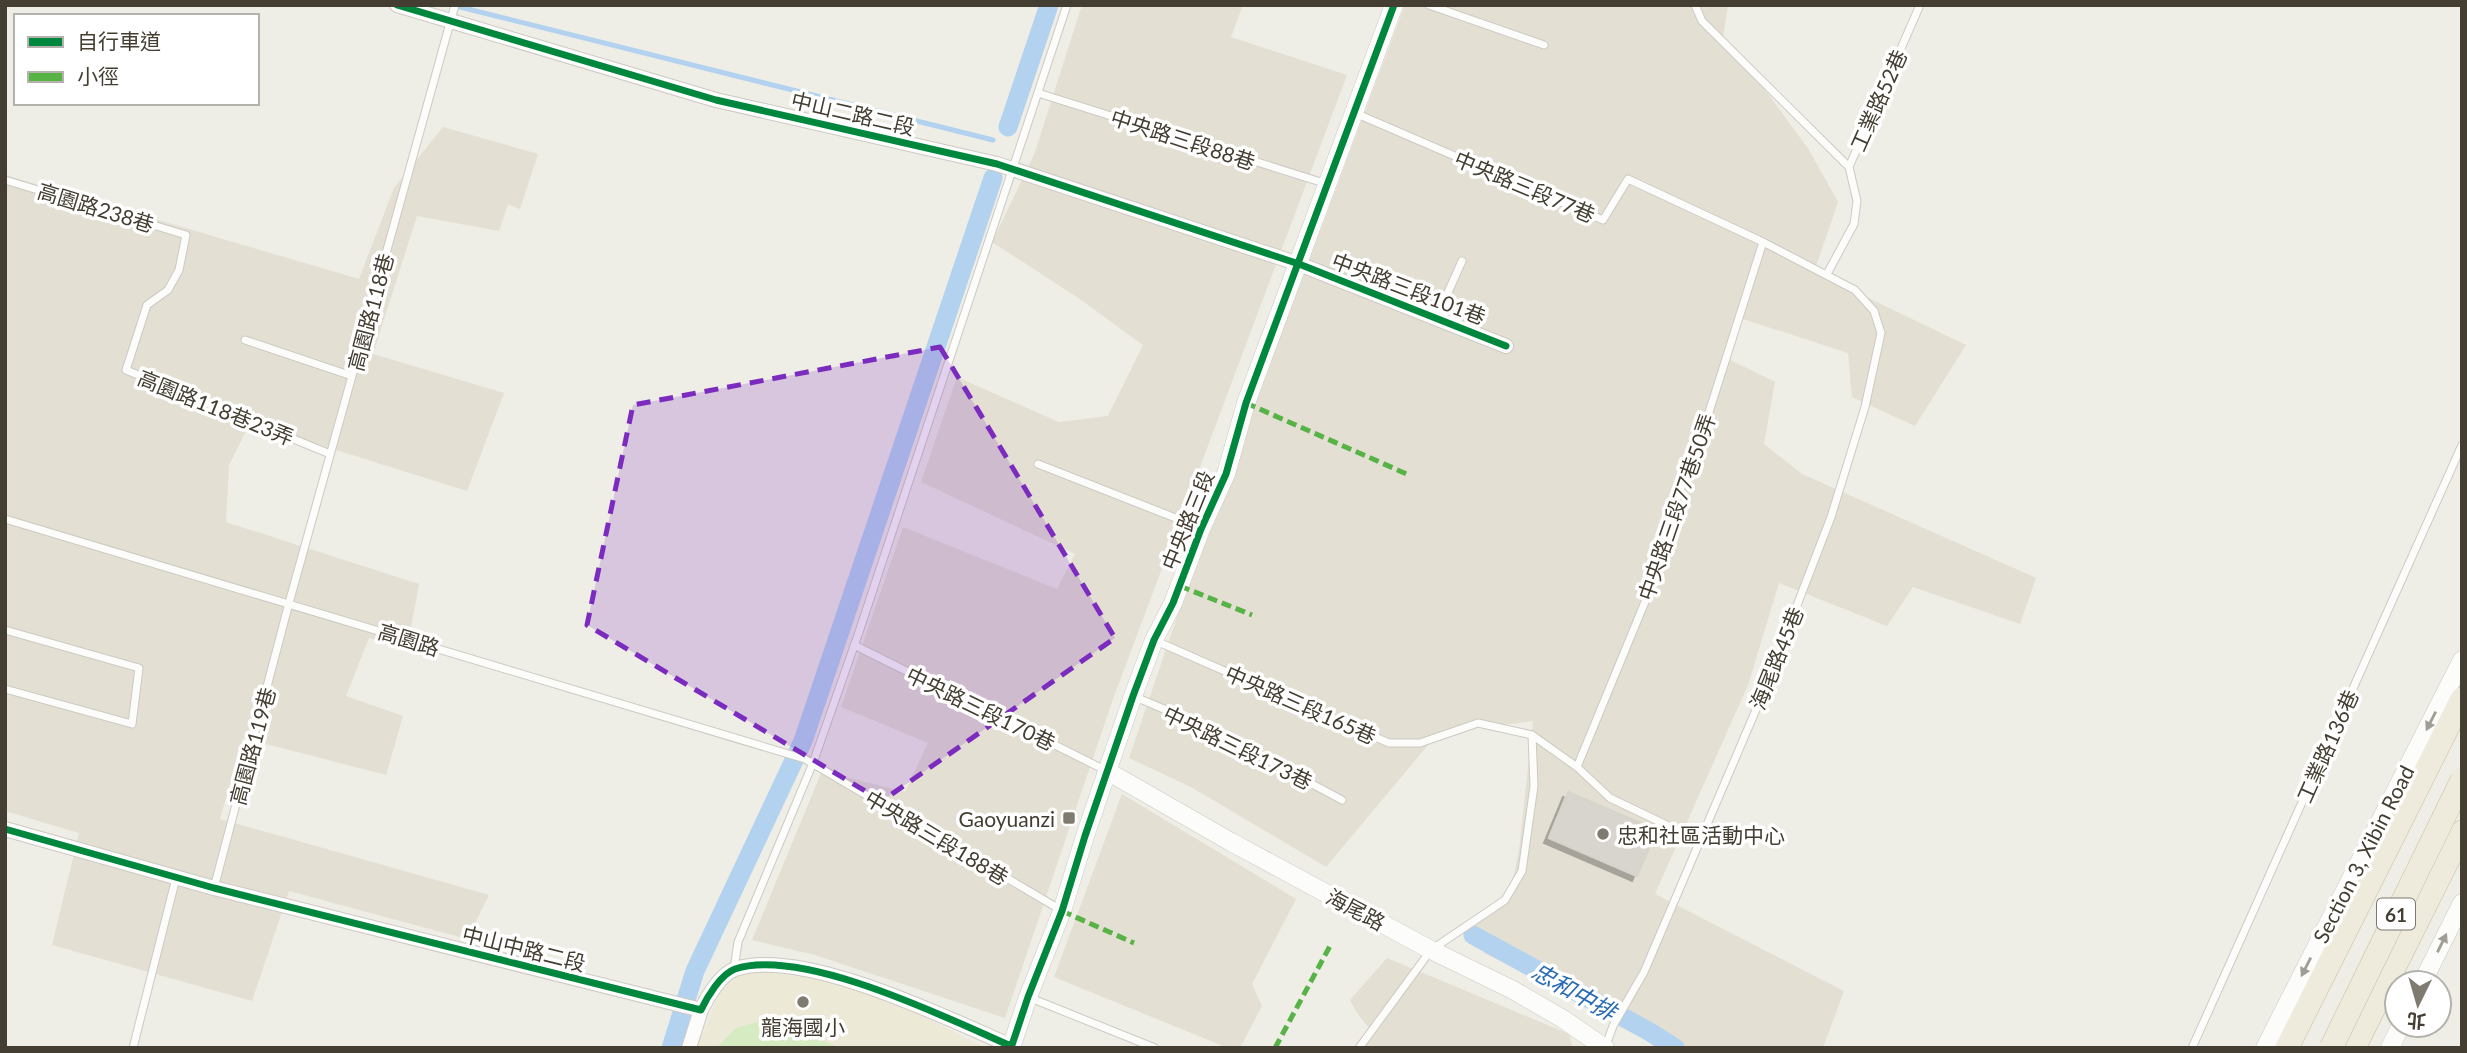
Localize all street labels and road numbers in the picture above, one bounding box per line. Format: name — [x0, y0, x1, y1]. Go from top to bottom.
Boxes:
street label: 工業路52巷 — [1845, 45, 1911, 155]
street label: 中山二路二段 — [789, 87, 917, 139]
street label: 中央路三段88巷 — [1108, 104, 1258, 174]
street label: 中央路三段77巷 — [1451, 145, 1599, 227]
street label: 高園路238巷 — [35, 177, 157, 237]
street label: 中央路三段101巷 — [1329, 247, 1489, 329]
street label: 高園路118巷 — [342, 251, 398, 373]
street label: 高園路118巷23弄 — [134, 364, 298, 450]
street label: 中央路三段77巷50弄 — [1632, 410, 1720, 604]
street label: 中央路三段 — [1156, 467, 1218, 573]
street label: 海尾路45巷 — [1744, 603, 1808, 713]
street label: 高園路 — [375, 618, 443, 660]
street label: 中央路三段165巷 — [1222, 660, 1380, 748]
street label: 中央路三段170巷 — [902, 661, 1060, 755]
street label: 高園路119巷 — [224, 685, 280, 807]
street label: 工業路136巷 — [2291, 686, 2363, 806]
street label: 中央路三段173巷 — [1159, 700, 1317, 794]
street label: Section 3, Xibin Road — [2307, 761, 2419, 947]
street label: 中央路三段188巷 — [861, 784, 1013, 890]
street label: 海尾路 — [1322, 883, 1390, 935]
road number: 61 — [2377, 898, 2415, 930]
street label: 中山中路二段 — [460, 921, 588, 975]

